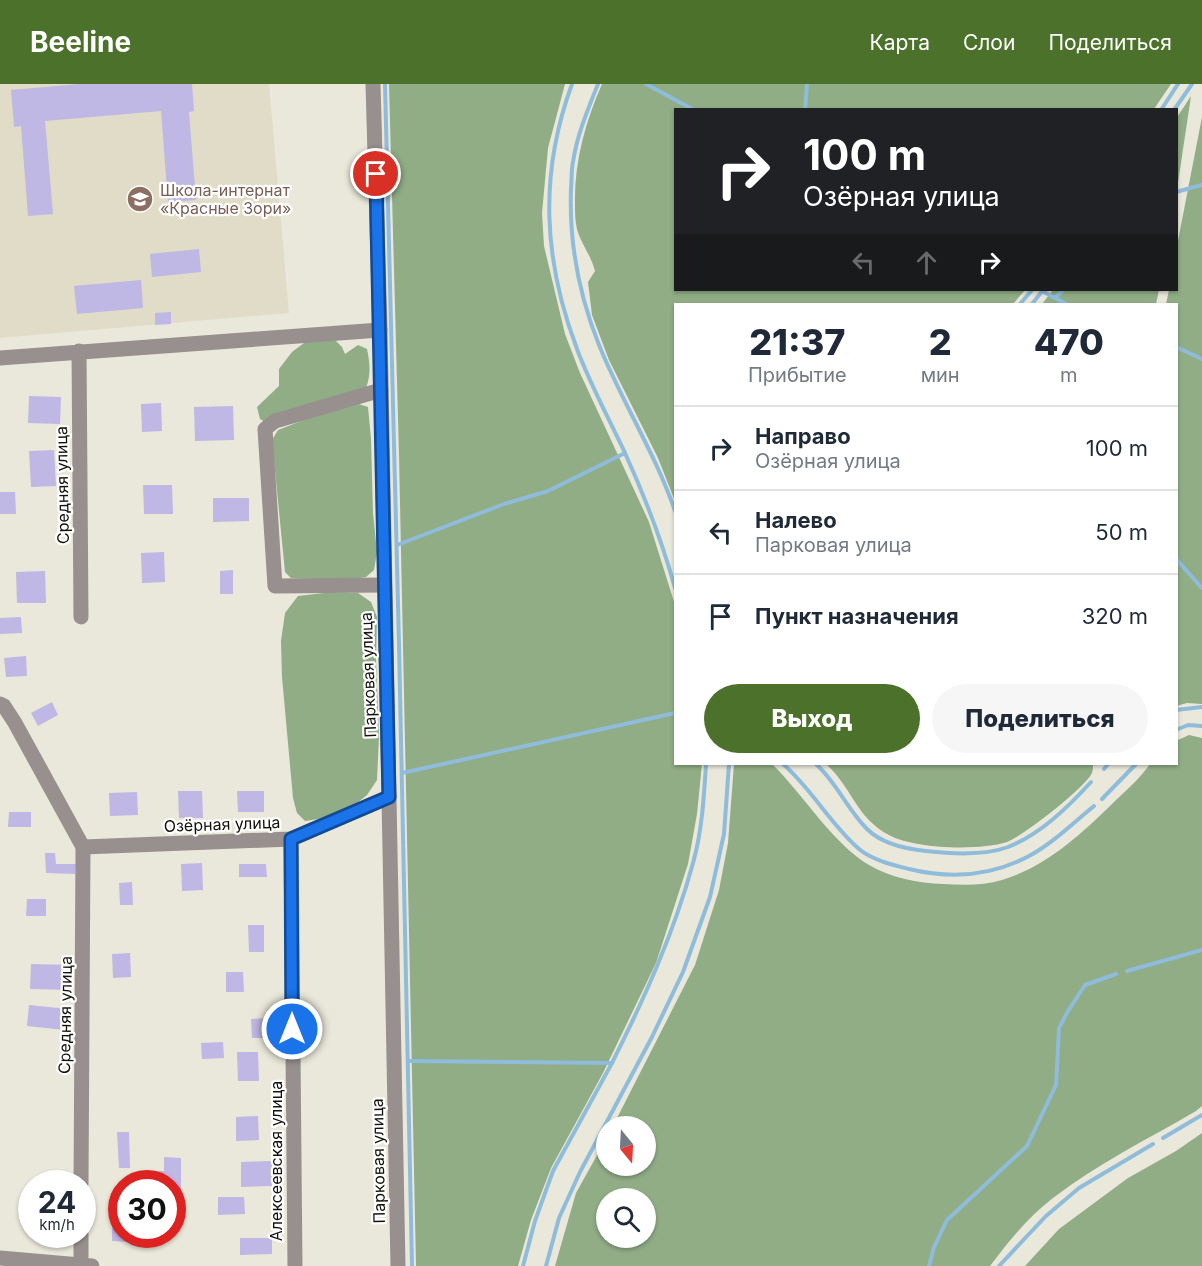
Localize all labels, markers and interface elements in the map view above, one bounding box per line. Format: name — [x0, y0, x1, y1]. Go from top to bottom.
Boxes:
text: Beeline — [30, 25, 131, 59]
text: Карта — [870, 30, 930, 55]
text: Слои — [963, 30, 1015, 55]
text: Поделиться — [1048, 30, 1172, 55]
text: 100 m — [803, 129, 926, 180]
icon: right — [704, 132, 782, 210]
pin — [350, 148, 401, 199]
icon: arrive — [359, 157, 392, 190]
place label: Школа-интернат «Красные Зори» — [160, 180, 291, 218]
text: Озёрная улица — [803, 180, 1000, 213]
school or university icon: Школа-интернат «Красные Зори» — [125, 184, 155, 214]
icon: left — [847, 246, 880, 279]
icon: ahead — [910, 246, 943, 279]
icon: right — [973, 246, 1006, 279]
text: 21:37 — [749, 320, 845, 364]
text: 2 — [929, 320, 952, 364]
text: 470 — [1034, 320, 1104, 364]
text: Прибытие — [748, 363, 847, 387]
text: мин — [921, 363, 960, 387]
text: m — [1060, 363, 1078, 387]
text: Направо — [755, 423, 851, 449]
street label: Средняя улица — [51, 426, 73, 544]
icon: right — [704, 432, 737, 465]
text: 100 m — [1086, 435, 1148, 461]
text: Озёрная улица — [755, 449, 901, 473]
text: Налево — [755, 507, 837, 533]
icon: left — [704, 516, 737, 549]
text: 50 m — [1095, 519, 1148, 545]
text: Парковая улица — [755, 533, 912, 557]
icon: arrive — [704, 600, 737, 633]
text: Пункт назначения — [755, 603, 959, 629]
text: 320 m — [1082, 603, 1148, 629]
street label: Парковая улица — [356, 612, 380, 738]
button: Выход — [704, 684, 920, 753]
button: Поделиться — [932, 684, 1148, 753]
street label: Озёрная улица — [163, 812, 281, 836]
street label: Средняя улица — [54, 956, 76, 1074]
position arrow — [260, 997, 324, 1061]
street label: Алексеевская улица — [266, 1081, 286, 1241]
street label: Парковая улица — [367, 1098, 389, 1224]
north arrow — [596, 1116, 656, 1176]
map controls — [596, 1116, 656, 1248]
speed limit sign: 30 — [108, 1170, 186, 1248]
text: 24 — [38, 1184, 76, 1220]
button: search — [596, 1188, 656, 1248]
text: km/h — [39, 1215, 75, 1234]

